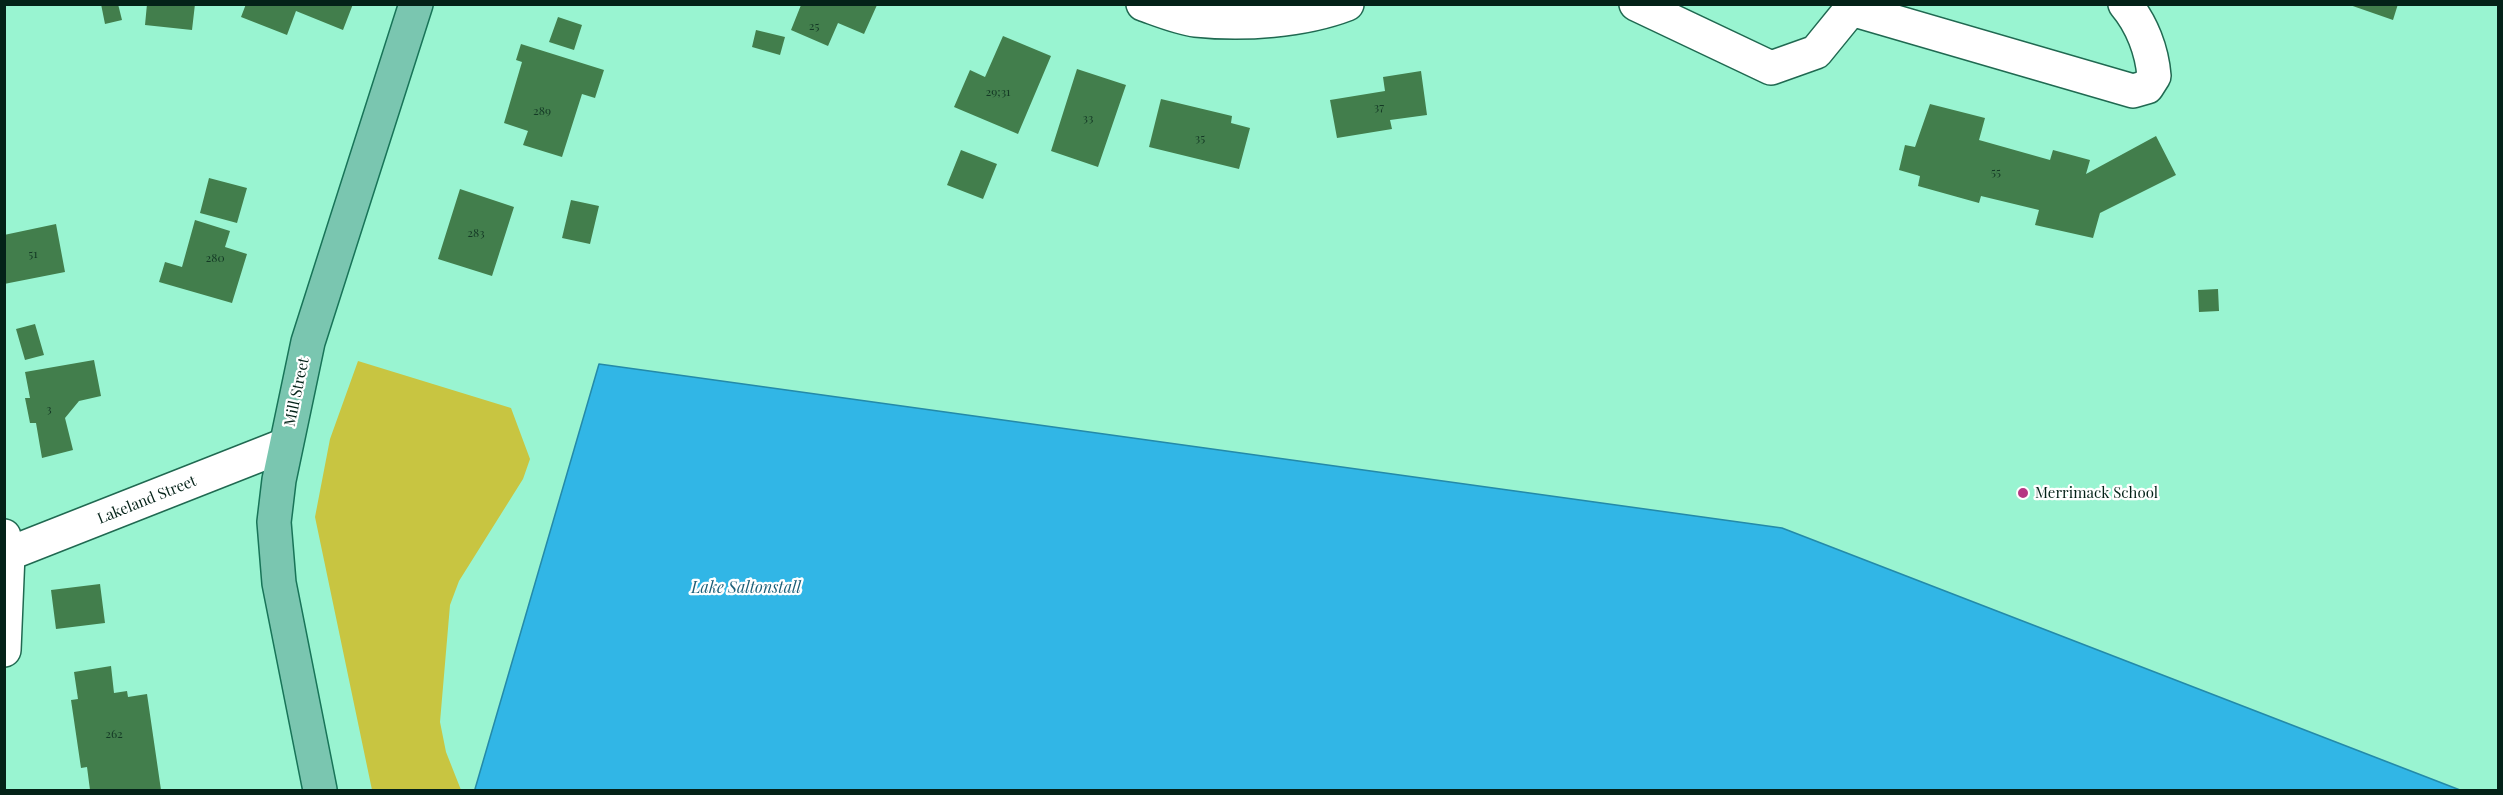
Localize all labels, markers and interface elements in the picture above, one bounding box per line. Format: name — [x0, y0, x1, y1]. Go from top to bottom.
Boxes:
house number: 25 — [809, 19, 819, 33]
house number: 29;31 — [985, 85, 1011, 99]
house number: 37 — [1374, 100, 1384, 114]
house number: 289 — [533, 104, 551, 118]
house number: 33 — [1083, 111, 1093, 125]
house number: 35 — [1195, 131, 1205, 145]
house number: 55 — [1991, 165, 2001, 179]
house number: 283 — [467, 226, 485, 240]
house number: 51 — [28, 247, 38, 261]
house number: 280 — [205, 251, 225, 265]
street label: Mill Street — [281, 356, 313, 428]
house number: 3 — [46, 402, 52, 416]
street label: Lakeland Street — [95, 472, 199, 528]
place label: Merrimack School — [2035, 484, 2158, 502]
marker: Merrimack School — [2016, 486, 2030, 500]
water label: Lake Saltonstall — [691, 578, 801, 598]
house number: 262 — [105, 727, 123, 741]

